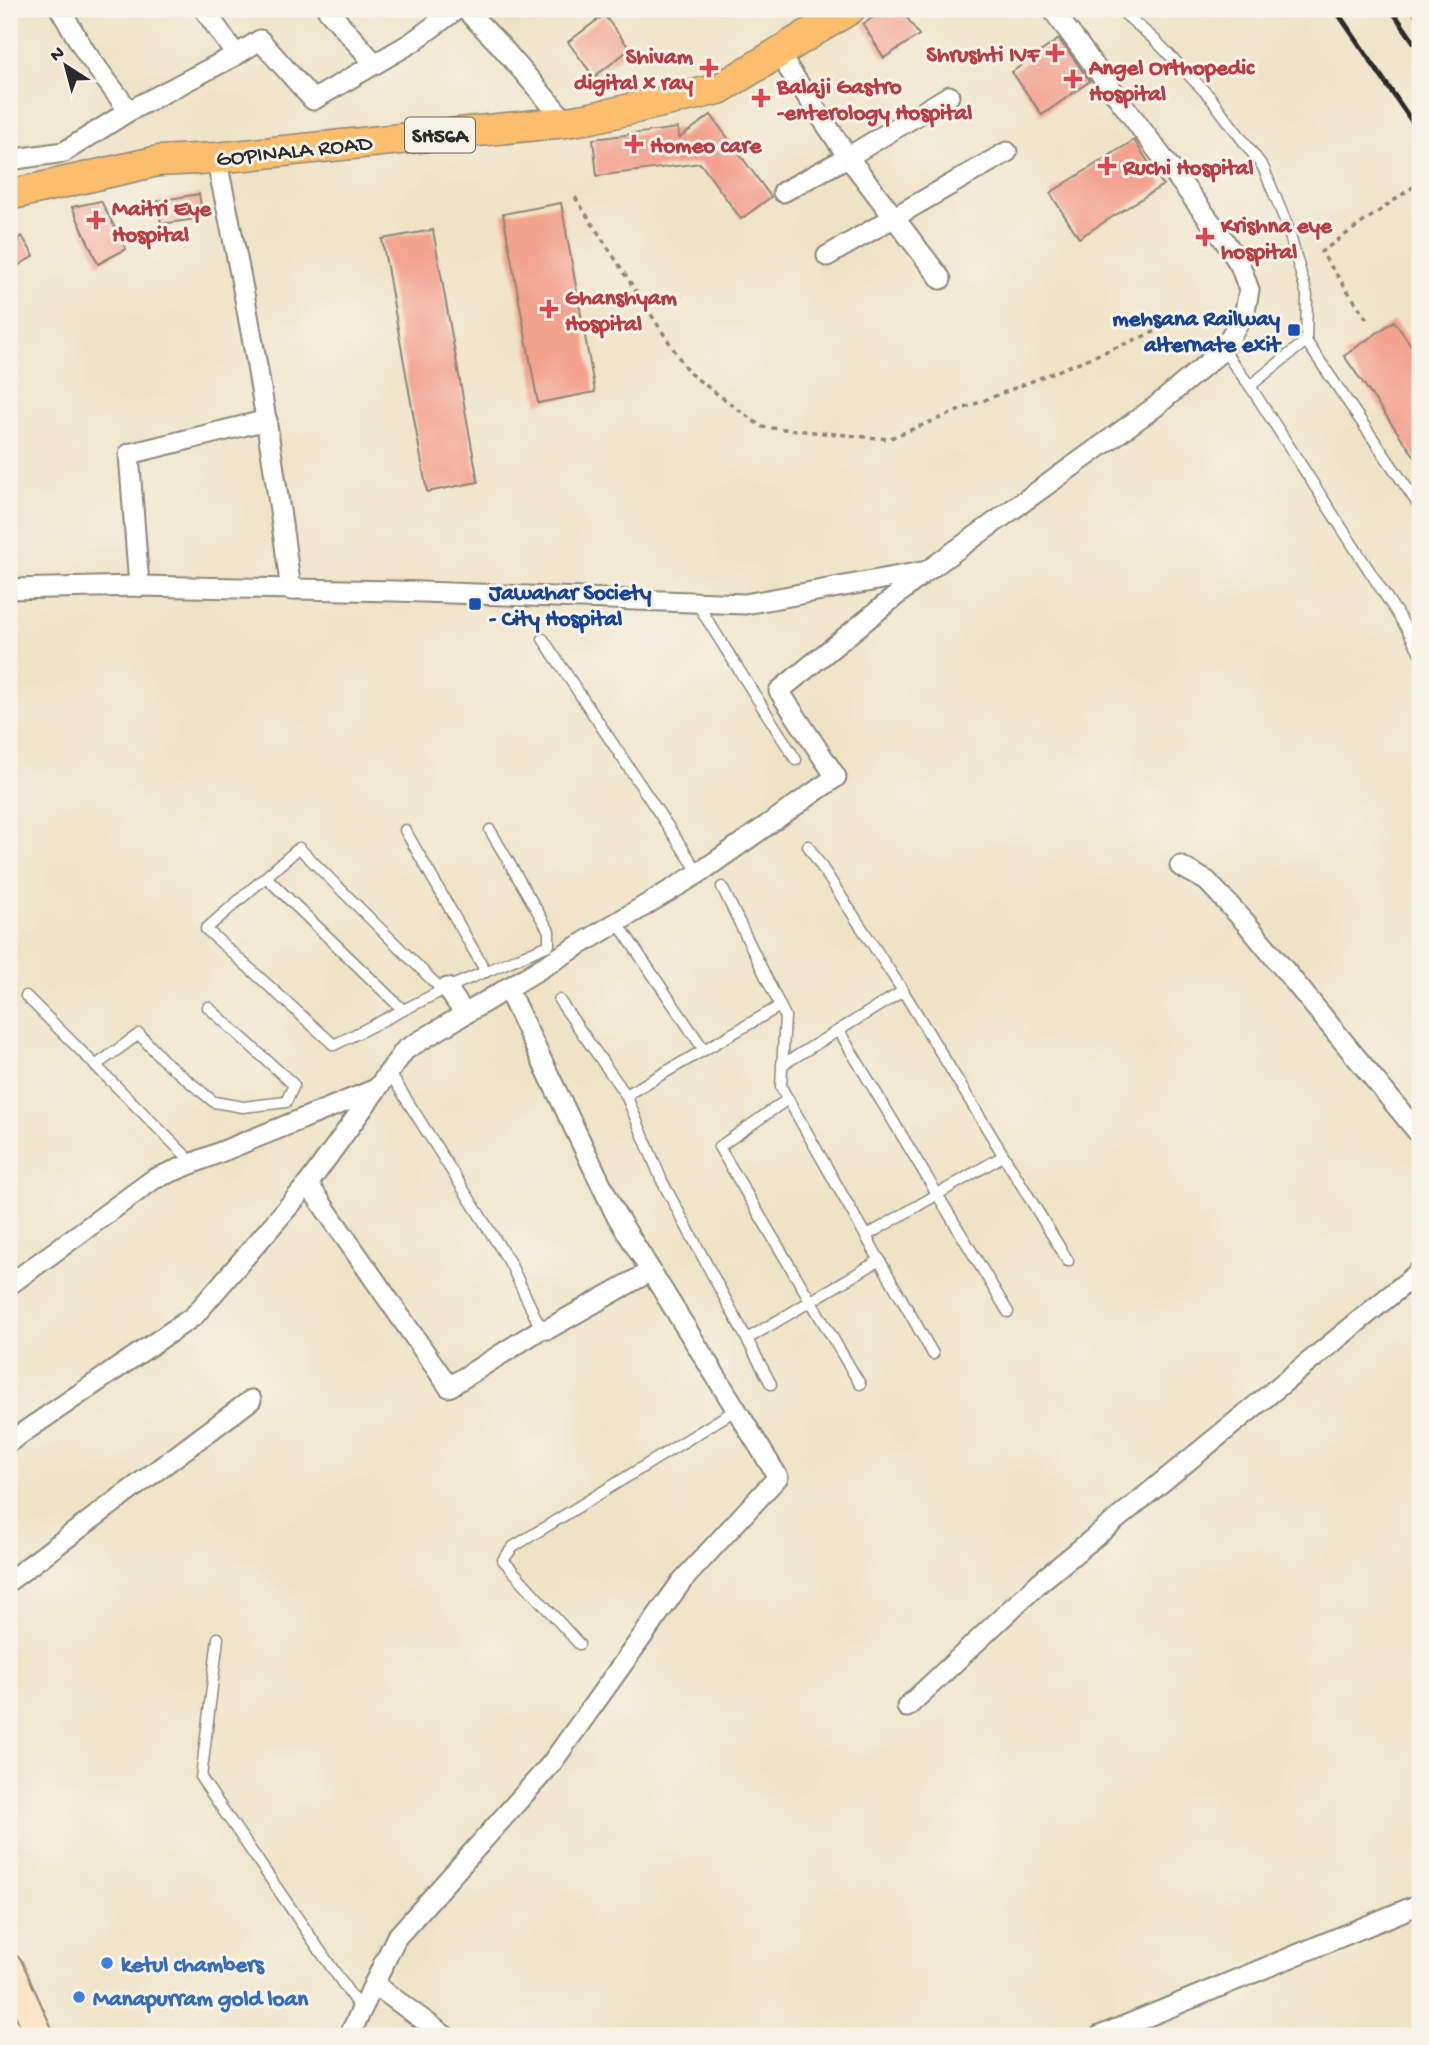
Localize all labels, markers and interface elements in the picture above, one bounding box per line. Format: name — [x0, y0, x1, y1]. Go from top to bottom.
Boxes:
north arrow — [32, 32, 102, 102]
text: N — [46, 42, 70, 68]
place label: Shrushti IVF — [926, 43, 1041, 70]
marker: Shrushti IVF — [1045, 43, 1065, 63]
place label: Shivam digital x ray — [574, 45, 694, 98]
place label: Angel Orthopedic Hospital — [1088, 56, 1255, 109]
marker: Shivam digital x ray — [699, 58, 719, 78]
marker: Angel Orthopedic Hospital — [1063, 69, 1083, 89]
place label: Balaji Gastro -enterology Hospital — [776, 75, 972, 128]
marker: Balaji Gastro -enterology Hospital — [751, 88, 771, 108]
road number: SH56A — [405, 118, 475, 152]
street label: GOPINALA ROAD — [215, 131, 375, 174]
marker: Homeo care — [624, 134, 644, 154]
place label: Homeo care — [650, 134, 762, 161]
marker: Ruchi Hospital — [1097, 156, 1117, 176]
place label: Ruchi Hospital — [1122, 156, 1254, 183]
place label: Maitri Eye Hospital — [112, 197, 212, 250]
marker: Maitri Eye Hospital — [86, 210, 106, 230]
place label: Krishna eye hospital — [1220, 214, 1333, 267]
marker: Krishna eye hospital — [1195, 227, 1215, 247]
place label: Ghanshyam Hospital — [565, 286, 677, 339]
marker: Ghanshyam Hospital — [539, 299, 559, 319]
place label: mehsana Railway alternate exit — [1112, 307, 1283, 360]
marker: mehsana Railway alternate exit — [1286, 322, 1302, 338]
place label: Jawahar Society - City Hospital — [488, 581, 652, 634]
marker: Jawahar Society - City Hospital — [467, 596, 483, 612]
place label: ketul chambers — [121, 1953, 265, 1980]
marker: ketul chambers — [99, 1955, 115, 1971]
place label: Manapurram gold loan — [93, 1987, 309, 2014]
marker: Manapurram gold loan — [71, 1989, 87, 2005]

